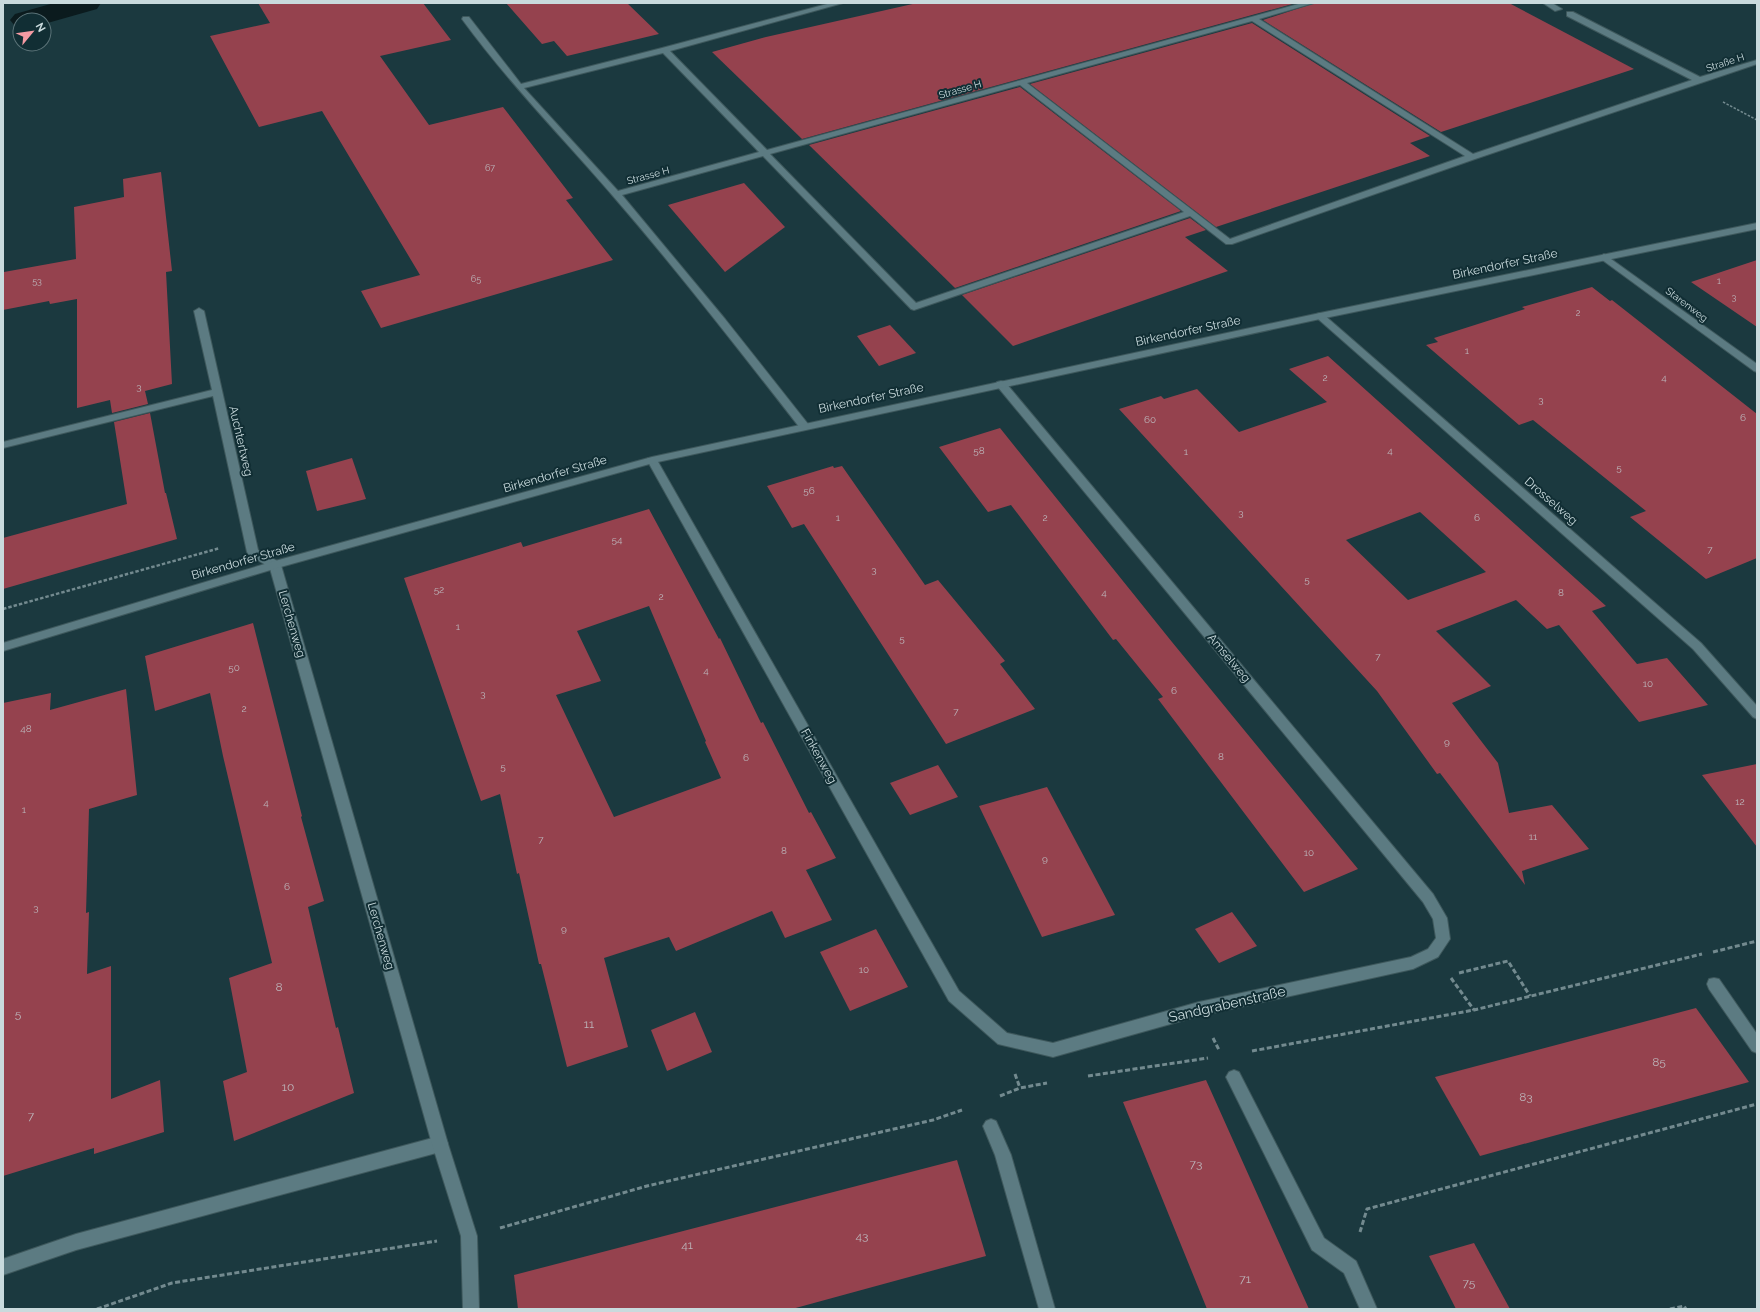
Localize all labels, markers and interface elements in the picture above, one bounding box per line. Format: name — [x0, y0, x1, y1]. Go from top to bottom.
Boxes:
north arrow — [12, 12, 52, 52]
text: N — [33, 21, 48, 34]
street label: Straße H — [1705, 51, 1746, 74]
street label: Strasse H — [938, 78, 983, 101]
house number: 67 — [485, 163, 495, 173]
street label: Strasse H — [626, 165, 671, 186]
street label: Birkendorfer Straße — [1451, 246, 1559, 282]
house number: 65 — [471, 274, 481, 284]
house number: 53 — [32, 276, 42, 286]
house number: 1 — [1717, 276, 1721, 286]
street label: Starenweg — [1664, 285, 1710, 324]
house number: 3 — [1732, 292, 1737, 302]
house number: 2 — [1576, 308, 1581, 318]
street label: Birkendorfer Straße — [1134, 313, 1242, 349]
house number: 1 — [1465, 345, 1470, 356]
house number: 2 — [1322, 372, 1328, 383]
house number: 4 — [1661, 372, 1667, 383]
street label: Birkendorfer Straße — [817, 380, 925, 416]
house number: 3 — [136, 381, 142, 392]
house number: 3 — [1538, 394, 1544, 405]
street label: Auchtertweg — [226, 404, 256, 478]
house number: 6 — [1740, 412, 1746, 423]
house number: 60 — [1144, 414, 1156, 425]
house number: 58 — [973, 445, 985, 456]
house number: 4 — [1387, 445, 1393, 456]
house number: 1 — [1184, 446, 1189, 457]
street label: Birkendorfer Straße — [502, 453, 608, 495]
house number: 5 — [1616, 462, 1622, 473]
street label: Drosselweg — [1522, 474, 1580, 528]
house number: 56 — [803, 485, 815, 496]
house number: 3 — [1238, 507, 1244, 518]
house number: 1 — [836, 512, 841, 523]
house number: 2 — [1042, 512, 1048, 523]
house number: 6 — [1474, 512, 1480, 523]
house number: 54 — [612, 534, 623, 545]
street label: Birkendorfer Straße — [190, 540, 296, 582]
house number: 7 — [1707, 544, 1713, 555]
house number: 3 — [871, 564, 877, 575]
house number: 5 — [1304, 574, 1310, 585]
house number: 52 — [434, 584, 444, 595]
house number: 4 — [1101, 587, 1107, 598]
house number: 8 — [1558, 587, 1564, 598]
street label: Lerchenweg — [276, 589, 308, 659]
house number: 2 — [658, 591, 664, 602]
house number: 1 — [456, 621, 461, 632]
street label: Amselweg — [1205, 631, 1253, 685]
house number: 5 — [899, 633, 905, 644]
house number: 7 — [1375, 651, 1381, 662]
house number: 50 — [228, 662, 240, 673]
house number: 4 — [703, 665, 709, 676]
house number: 10 — [1643, 678, 1653, 689]
house number: 6 — [1171, 685, 1177, 696]
house number: 3 — [480, 688, 486, 699]
house number: 2 — [241, 703, 247, 714]
house number: 7 — [953, 706, 959, 717]
house number: 48 — [20, 723, 32, 734]
street label: Finkenweg — [798, 726, 840, 786]
house number: 9 — [1444, 736, 1450, 747]
house number: 8 — [1218, 751, 1224, 762]
house number: 6 — [743, 752, 749, 763]
house number: 5 — [500, 761, 506, 772]
house number: 12 — [1735, 796, 1745, 807]
house number: 4 — [263, 797, 269, 808]
house number: 1 — [22, 804, 27, 815]
house number: 11 — [1529, 831, 1538, 842]
house number: 7 — [538, 834, 544, 845]
house number: 8 — [781, 845, 787, 856]
house number: 10 — [1304, 847, 1314, 858]
house number: 9 — [1042, 853, 1048, 864]
house number: 6 — [284, 881, 290, 892]
street label: Lerchenweg — [365, 901, 397, 971]
house number: 3 — [33, 902, 39, 913]
house number: 9 — [561, 923, 567, 934]
house number: 10 — [859, 964, 869, 975]
house number: 8 — [275, 980, 283, 994]
street label: Sandgrabenstraße — [1167, 983, 1287, 1025]
house number: 5 — [15, 1007, 22, 1021]
house number: 11 — [584, 1017, 594, 1031]
house number: 85 — [1652, 1055, 1666, 1069]
house number: 10 — [282, 1080, 294, 1094]
house number: 83 — [1519, 1090, 1533, 1104]
house number: 7 — [28, 1109, 35, 1123]
house number: 73 — [1190, 1157, 1202, 1171]
house number: 43 — [856, 1229, 868, 1243]
house number: 41 — [681, 1238, 693, 1252]
house number: 71 — [1239, 1272, 1251, 1286]
house number: 75 — [1463, 1276, 1476, 1290]

